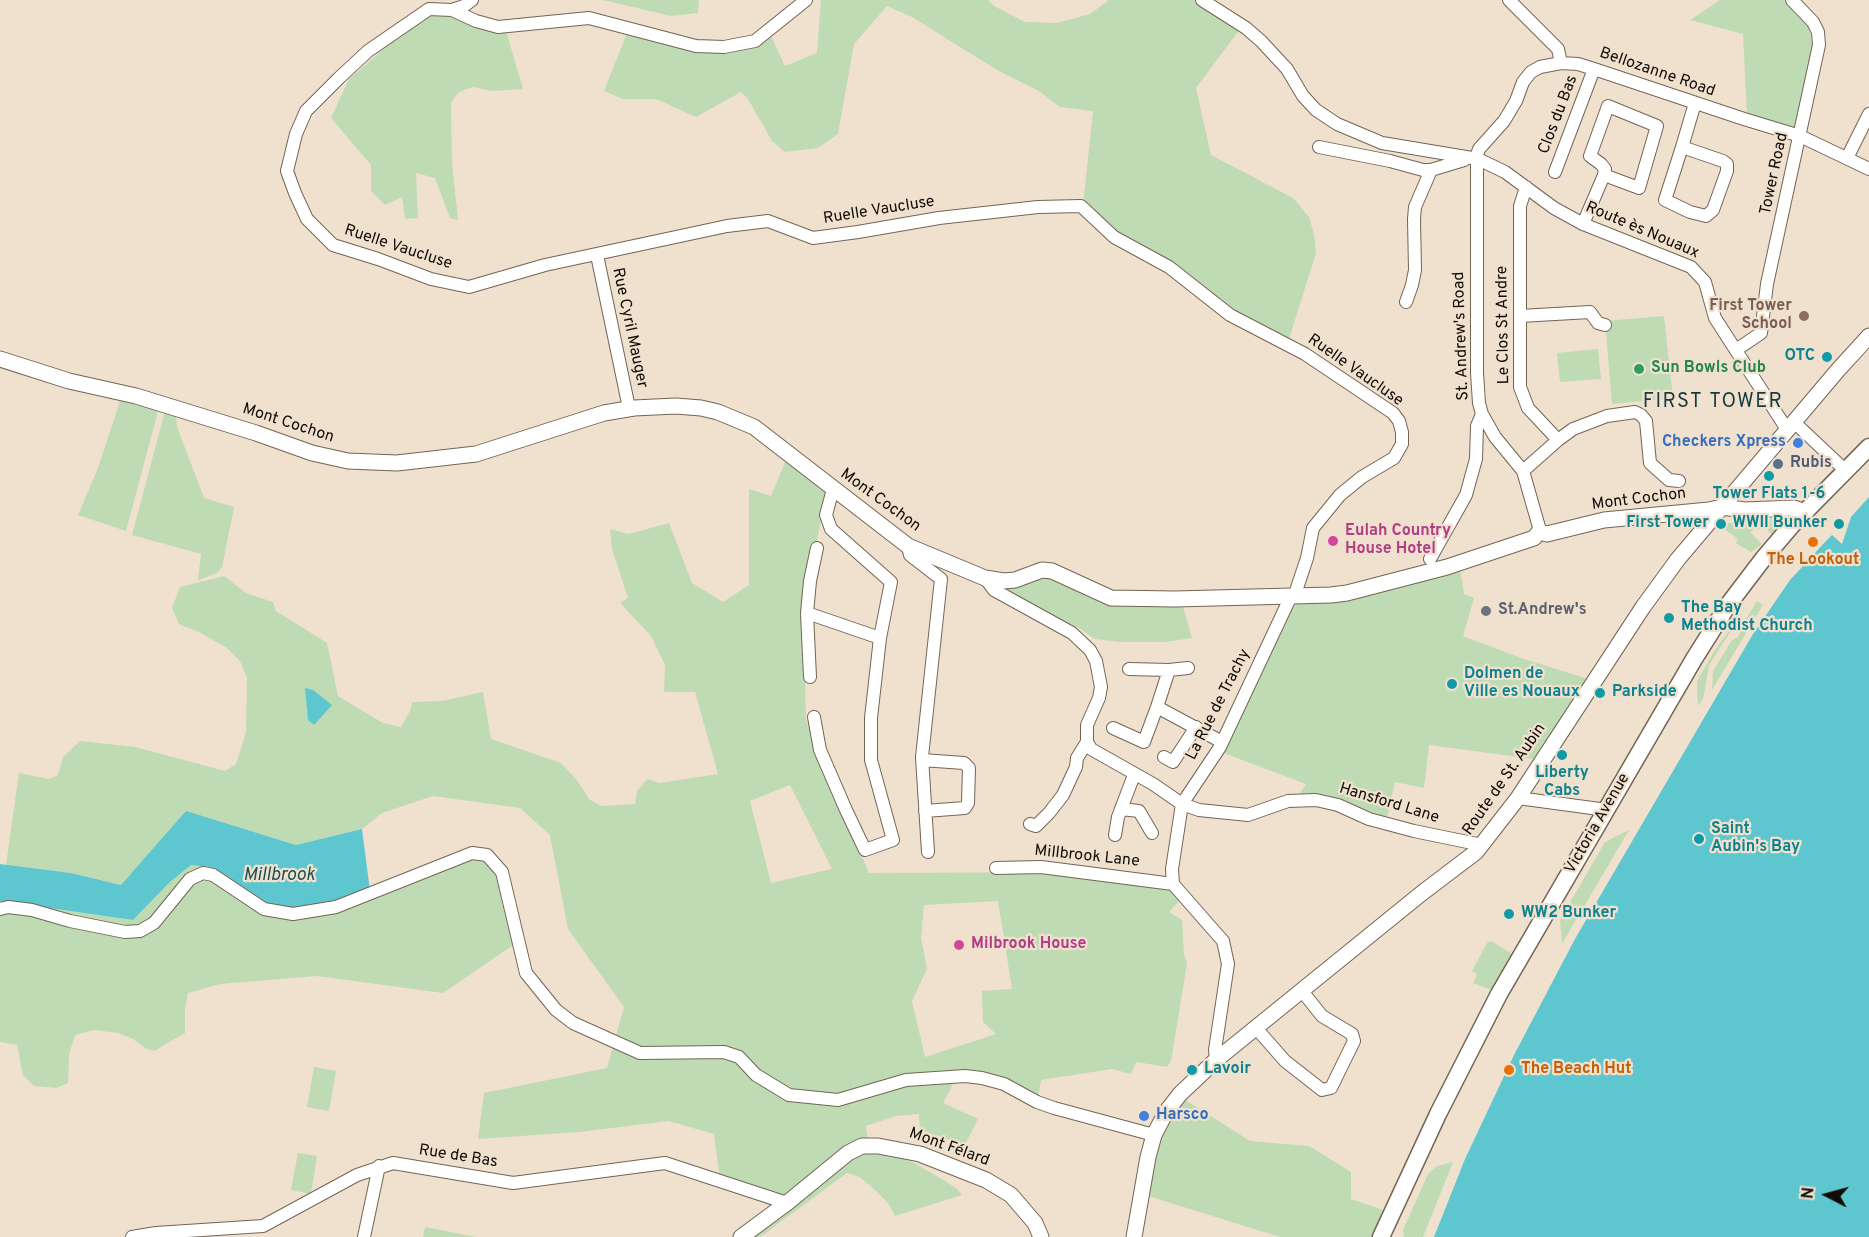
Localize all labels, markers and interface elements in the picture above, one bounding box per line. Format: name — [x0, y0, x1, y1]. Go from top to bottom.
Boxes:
street label: Bellozanne Road — [1597, 44, 1717, 102]
street label: Clos du Bas — [1535, 73, 1583, 157]
street label: Tower Road — [1757, 131, 1793, 217]
street label: Ruelle Vaucluse — [822, 193, 936, 229]
street label: Route ès Nouaux — [1582, 198, 1702, 264]
street label: Ruelle Vaucluse — [342, 221, 454, 275]
street label: Rue Cyril Mauger — [607, 266, 651, 390]
street label: Le Clos St Andre — [1493, 266, 1515, 384]
street label: St. Andrew's Road — [1450, 271, 1474, 401]
place label: First Tower School — [1709, 297, 1792, 335]
marker: First Tower School — [1797, 309, 1811, 323]
street label: Ruelle Vaucluse — [1303, 331, 1407, 411]
place label: OTC — [1784, 347, 1815, 367]
marker: OTC — [1820, 350, 1834, 364]
place label: Sun Bowls Club — [1651, 359, 1766, 379]
marker: Sun Bowls Club — [1632, 362, 1646, 376]
district label: FIRST TOWER — [1643, 391, 1783, 415]
street label: Mont Cochon — [240, 400, 336, 448]
place label: Checkers Xpress — [1662, 433, 1786, 453]
marker: Checkers Xpress — [1791, 436, 1805, 450]
place label: Rubis — [1790, 454, 1832, 474]
marker: Rubis — [1771, 457, 1785, 471]
street label: Mont Cochon — [836, 465, 924, 537]
marker: Tower Flats 1-6 — [1762, 469, 1776, 483]
street label: Mont Cochon — [1591, 485, 1687, 515]
place label: Tower Flats 1-6 — [1713, 485, 1825, 505]
place label: First Tower — [1626, 514, 1709, 534]
place label: WWII Bunker — [1732, 514, 1827, 534]
marker: First Tower — [1714, 517, 1728, 531]
marker: WWII Bunker — [1832, 517, 1846, 531]
place label: Eulah Country House Hotel — [1345, 522, 1451, 560]
marker: Eulah Country House Hotel — [1326, 534, 1340, 548]
marker: The Lookout — [1806, 535, 1820, 549]
place label: The Lookout — [1767, 551, 1859, 571]
place label: The Bay Methodist Church — [1681, 599, 1813, 637]
place label: St.Andrew's — [1498, 601, 1587, 621]
marker: St.Andrew's — [1479, 604, 1493, 618]
marker: The Bay Methodist Church — [1662, 611, 1676, 625]
street label: La Rue de Trachy — [1183, 646, 1255, 764]
place label: Dolmen de Ville es Nouaux — [1464, 665, 1580, 703]
marker: Dolmen de Ville es Nouaux — [1445, 677, 1459, 691]
place label: Parkside — [1612, 683, 1677, 703]
marker: Parkside — [1593, 686, 1607, 700]
street label: Route de St. Aubin — [1459, 720, 1551, 840]
marker: Liberty Cabs — [1555, 748, 1569, 762]
place label: Liberty Cabs — [1535, 764, 1589, 802]
street label: Victoria Avenue — [1561, 770, 1635, 878]
street label: Hansford Lane — [1337, 780, 1441, 828]
place label: Saint Aubin's Bay — [1711, 820, 1800, 858]
marker: Saint Aubin's Bay — [1692, 832, 1706, 846]
street label: Millbrook Lane — [1033, 842, 1141, 872]
water label: Millbrook — [243, 865, 315, 887]
place label: WW2 Bunker — [1521, 904, 1616, 924]
marker: WW2 Bunker — [1502, 907, 1516, 921]
place label: Milbrook House — [971, 935, 1086, 955]
marker: Milbrook House — [952, 938, 966, 952]
place label: Lavoir — [1204, 1060, 1251, 1080]
place label: The Beach Hut — [1521, 1060, 1631, 1080]
marker: Lavoir — [1185, 1063, 1199, 1077]
marker: The Beach Hut — [1502, 1063, 1516, 1077]
place label: Harsco — [1156, 1106, 1209, 1126]
marker: Harsco — [1137, 1109, 1151, 1123]
street label: Mont Félard — [906, 1125, 992, 1171]
street label: Rue de Bas — [417, 1141, 499, 1173]
north arrow — [1797, 1165, 1857, 1225]
text: N — [1799, 1186, 1820, 1200]

